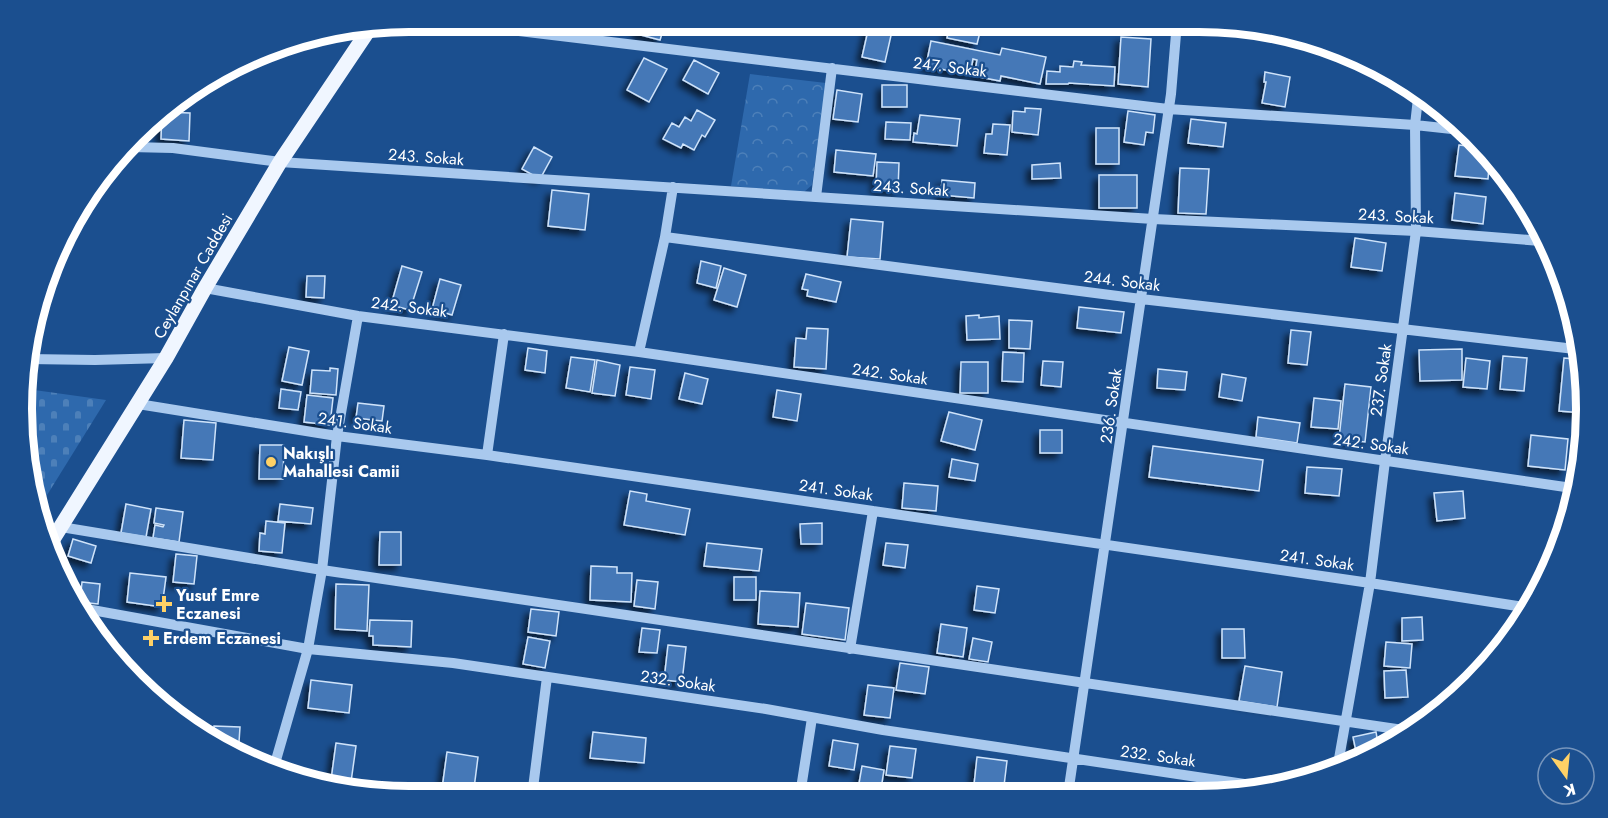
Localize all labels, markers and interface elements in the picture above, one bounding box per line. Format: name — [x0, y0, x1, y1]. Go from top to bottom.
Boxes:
street label: 247. Sokak — [912, 51, 989, 83]
street label: 243. Sokak — [387, 143, 466, 171]
street label: 243. Sokak — [872, 174, 951, 202]
street label: 243. Sokak — [1358, 203, 1435, 230]
street label: Ceylanpınar Caddesi — [148, 209, 238, 343]
street label: 244. Sokak — [1083, 265, 1162, 297]
street label: 242. Sokak — [370, 291, 449, 323]
street label: 237. Sokak — [1365, 341, 1398, 418]
street label: 242. Sokak — [851, 357, 930, 391]
street label: 236. Sokak — [1094, 366, 1128, 445]
street label: 241. Sokak — [317, 406, 394, 440]
street label: 242. Sokak — [1332, 427, 1411, 461]
place label: Nakışlı Mahallesi Camii — [283, 442, 400, 483]
marker: Nakışlı Mahallesi Camii — [264, 455, 278, 469]
street label: 241. Sokak — [798, 473, 875, 507]
street label: 241. Sokak — [1279, 543, 1356, 577]
place label: Yusuf Emre Eczanesi — [175, 584, 260, 625]
marker: Yusuf Emre Eczanesi — [157, 597, 171, 611]
place label: Erdem Eczanesi — [163, 627, 281, 650]
marker: Erdem Eczanesi — [144, 631, 158, 645]
street label: 232. Sokak — [639, 664, 718, 698]
street label: 232. Sokak — [1119, 739, 1198, 773]
north arrow — [1536, 746, 1596, 806]
text: K — [1561, 777, 1578, 803]

